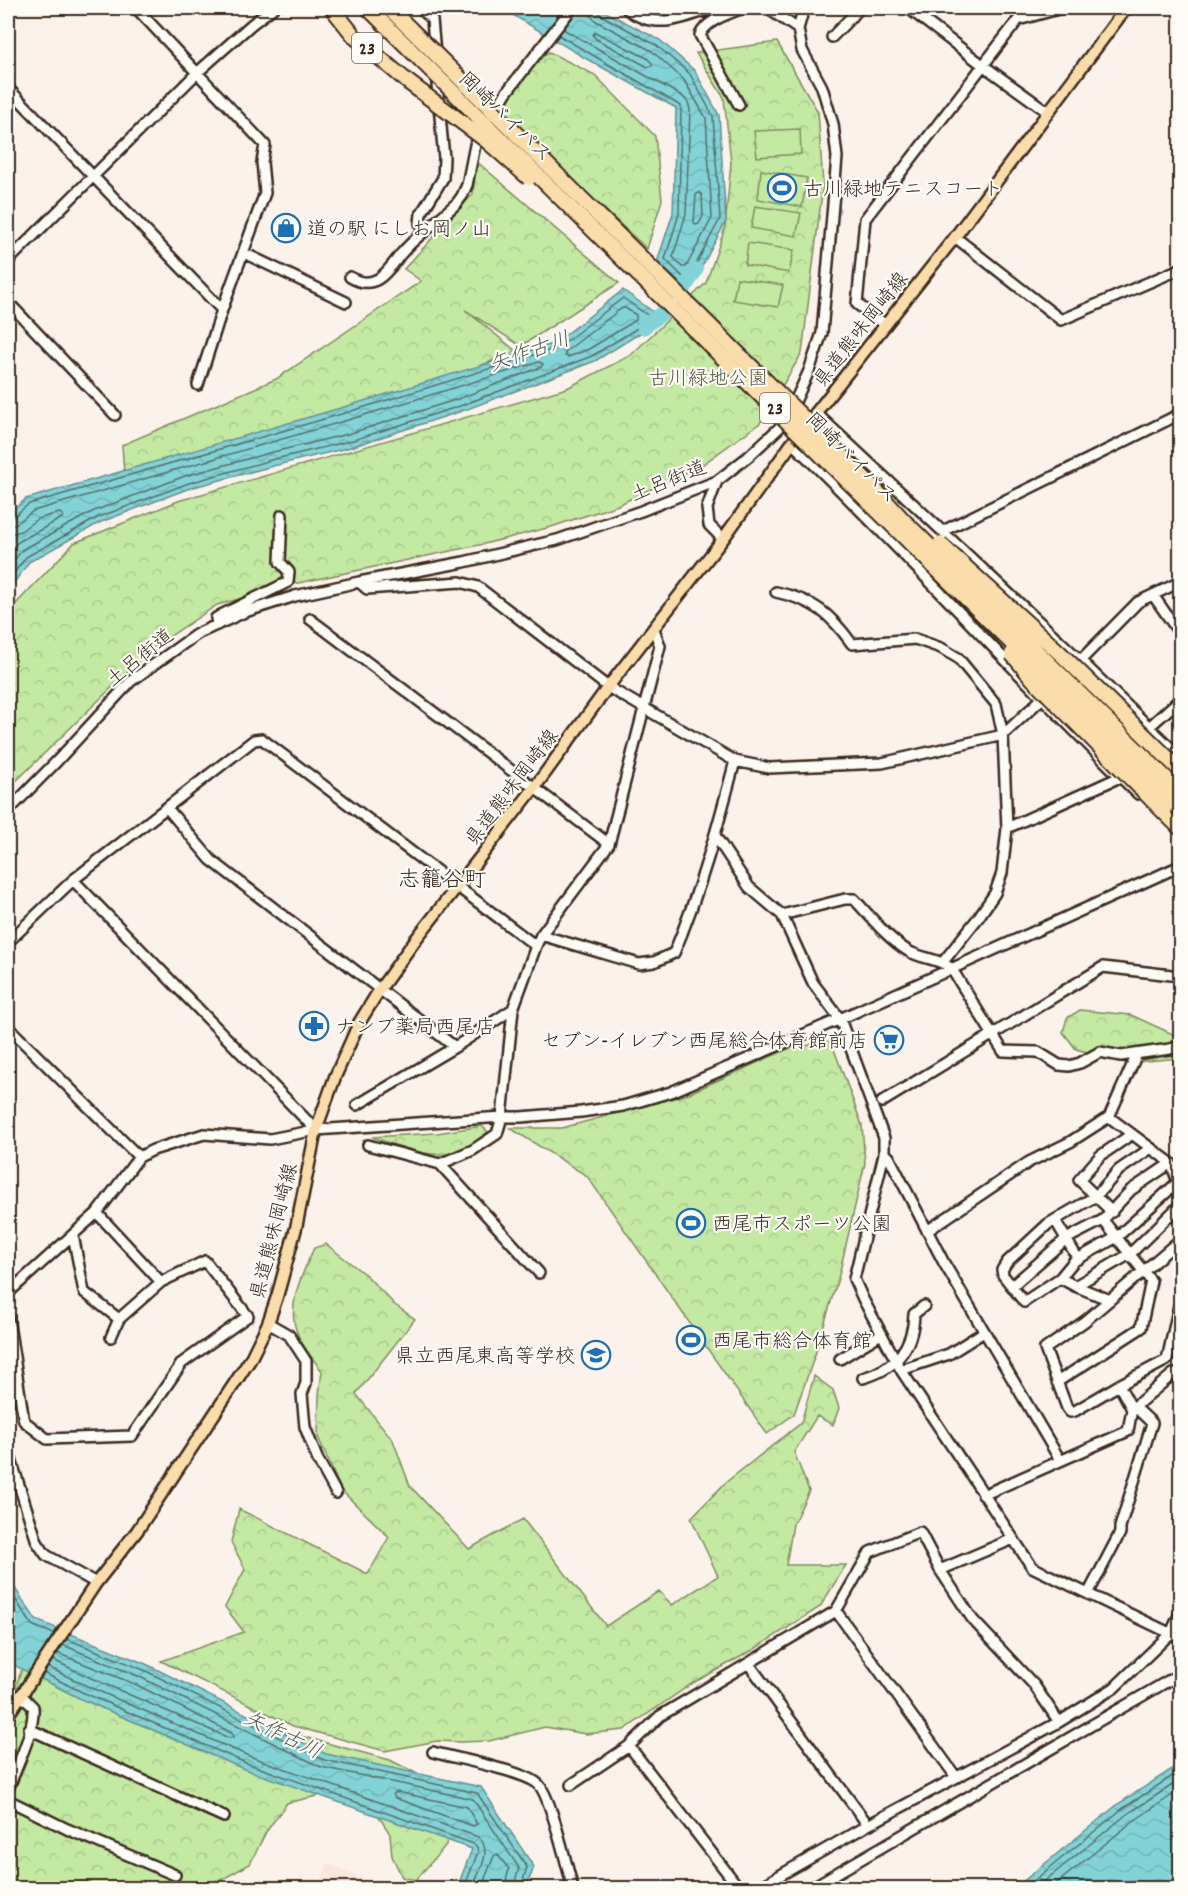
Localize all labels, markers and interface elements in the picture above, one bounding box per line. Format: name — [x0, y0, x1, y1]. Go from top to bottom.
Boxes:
road number: 23 — [352, 33, 382, 63]
street label: 岡崎バイパス — [451, 67, 557, 170]
sports icon: 古川緑地テニスコート — [766, 172, 798, 204]
place label: 古川緑地テニスコート — [803, 177, 1003, 205]
shop icon: 道の駅 にしお岡ノ山 — [270, 212, 302, 244]
place label: 道の駅 にしお岡ノ山 — [307, 217, 492, 245]
street label: 県道熊味岡崎線 — [808, 267, 916, 395]
water label: 矢作古川 — [485, 326, 575, 382]
park label: 古川緑地公園 — [648, 366, 768, 394]
road number: 23 — [760, 393, 790, 423]
street label: 岡崎バイパス — [798, 407, 902, 511]
street label: 土呂街道 — [627, 455, 711, 511]
street label: 土呂街道 — [101, 623, 181, 695]
street label: 県道熊味岡崎線 — [460, 724, 567, 853]
district label: 志籠谷町 — [398, 866, 486, 897]
pharmacy icon: ナンブ薬局西尾店 — [298, 1010, 330, 1042]
place label: ナンブ薬局西尾店 — [335, 1015, 495, 1043]
supermarket icon: セブン−イレブン西尾総合体育館前店 — [873, 1024, 905, 1056]
place label: セブン−イレブン西尾総合体育館前店 — [541, 1029, 868, 1057]
street label: 県道熊味岡崎線 — [245, 1160, 306, 1303]
sports icon: 西尾市スポーツ公園 — [675, 1207, 707, 1239]
place label: 西尾市スポーツ公園 — [712, 1212, 892, 1240]
sports icon: 西尾市総合体育館 — [675, 1324, 707, 1356]
place label: 西尾市総合体育館 — [712, 1329, 872, 1357]
school or university icon: 県立西尾東高等学校 — [580, 1339, 612, 1371]
place label: 県立西尾東高等学校 — [395, 1344, 575, 1372]
water label: 矢作古川 — [237, 1705, 326, 1769]

